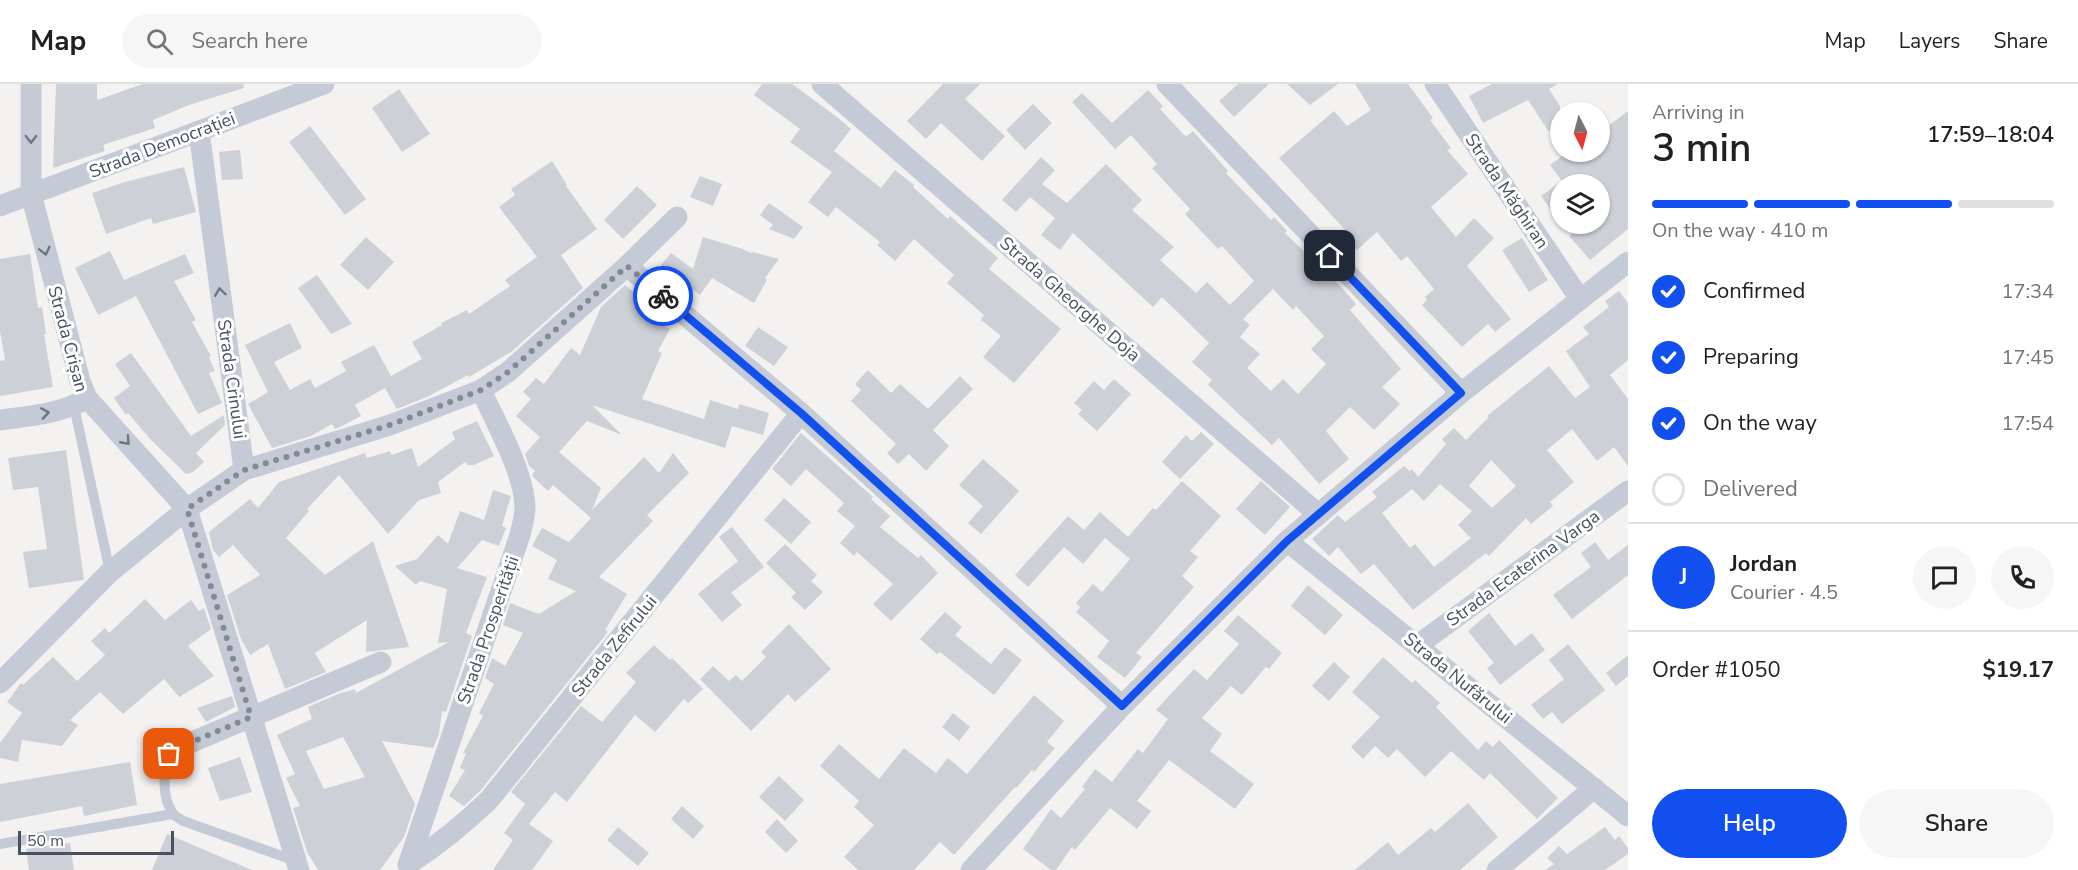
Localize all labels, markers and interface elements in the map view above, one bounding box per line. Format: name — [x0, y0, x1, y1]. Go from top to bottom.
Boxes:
search box — [122, 14, 542, 68]
text: Map — [30, 22, 86, 60]
icon: search — [143, 25, 176, 58]
text: Search here — [191, 26, 308, 56]
text: Map — [1824, 27, 1866, 55]
text: Layers — [1899, 27, 1960, 55]
text: Share — [1993, 27, 2048, 55]
text: Arriving in — [1652, 99, 1745, 126]
north arrow — [1550, 102, 1610, 162]
map controls — [1550, 102, 1610, 234]
street label: Strada Democrației — [85, 106, 239, 184]
text: 17:59–18:04 — [1927, 120, 2054, 150]
text: 3 min — [1652, 122, 1751, 175]
street label: Strada Măghiran — [1460, 129, 1554, 253]
one-way arrow — [25, 135, 37, 144]
button: layers — [1550, 174, 1610, 234]
text: On the way · 410 m — [1652, 217, 1828, 244]
pin — [1304, 230, 1355, 281]
street label: Strada Gheorghe Doja — [994, 231, 1146, 367]
icon: home — [1313, 239, 1346, 272]
one-way arrow — [38, 246, 51, 256]
courier — [633, 266, 693, 326]
icon: check — [1652, 275, 1685, 308]
text: Confirmed — [1703, 276, 1805, 306]
text: 17:34 — [2001, 278, 2054, 305]
icon: bike — [647, 280, 680, 313]
street label: Strada Crișan — [42, 283, 94, 395]
one-way arrow — [215, 288, 227, 297]
street label: Strada Crinului — [212, 318, 252, 440]
icon: check — [1652, 341, 1685, 374]
text: Preparing — [1703, 342, 1799, 372]
text: 17:45 — [2001, 344, 2054, 371]
one-way arrow — [39, 407, 49, 420]
icon: check — [1652, 407, 1685, 440]
text: On the way — [1703, 408, 1817, 438]
text: 17:54 — [2001, 410, 2054, 437]
one-way arrow — [119, 434, 130, 445]
text: Delivered — [1703, 474, 1798, 504]
street label: Strada Ecaterina Varga — [1441, 504, 1605, 632]
button: chat — [1913, 546, 1976, 609]
button: phone — [1991, 546, 2054, 609]
text: Jordan — [1730, 549, 1797, 579]
street label: Strada Prosperității — [451, 553, 525, 707]
text: J — [1680, 562, 1687, 592]
text: Courier · 4.5 — [1730, 579, 1838, 606]
street label: Strada Zefirului — [566, 590, 662, 702]
street label: Strada Nufărului — [1399, 627, 1517, 729]
text: Order #1050 — [1652, 655, 1781, 685]
text: $19.17 — [1983, 655, 2054, 685]
pin — [143, 728, 194, 779]
icon: bag — [152, 737, 185, 770]
button: Help — [1652, 789, 1847, 858]
button: Share — [1859, 789, 2054, 858]
scale bar — [18, 828, 174, 856]
text: 50 m — [27, 830, 64, 852]

